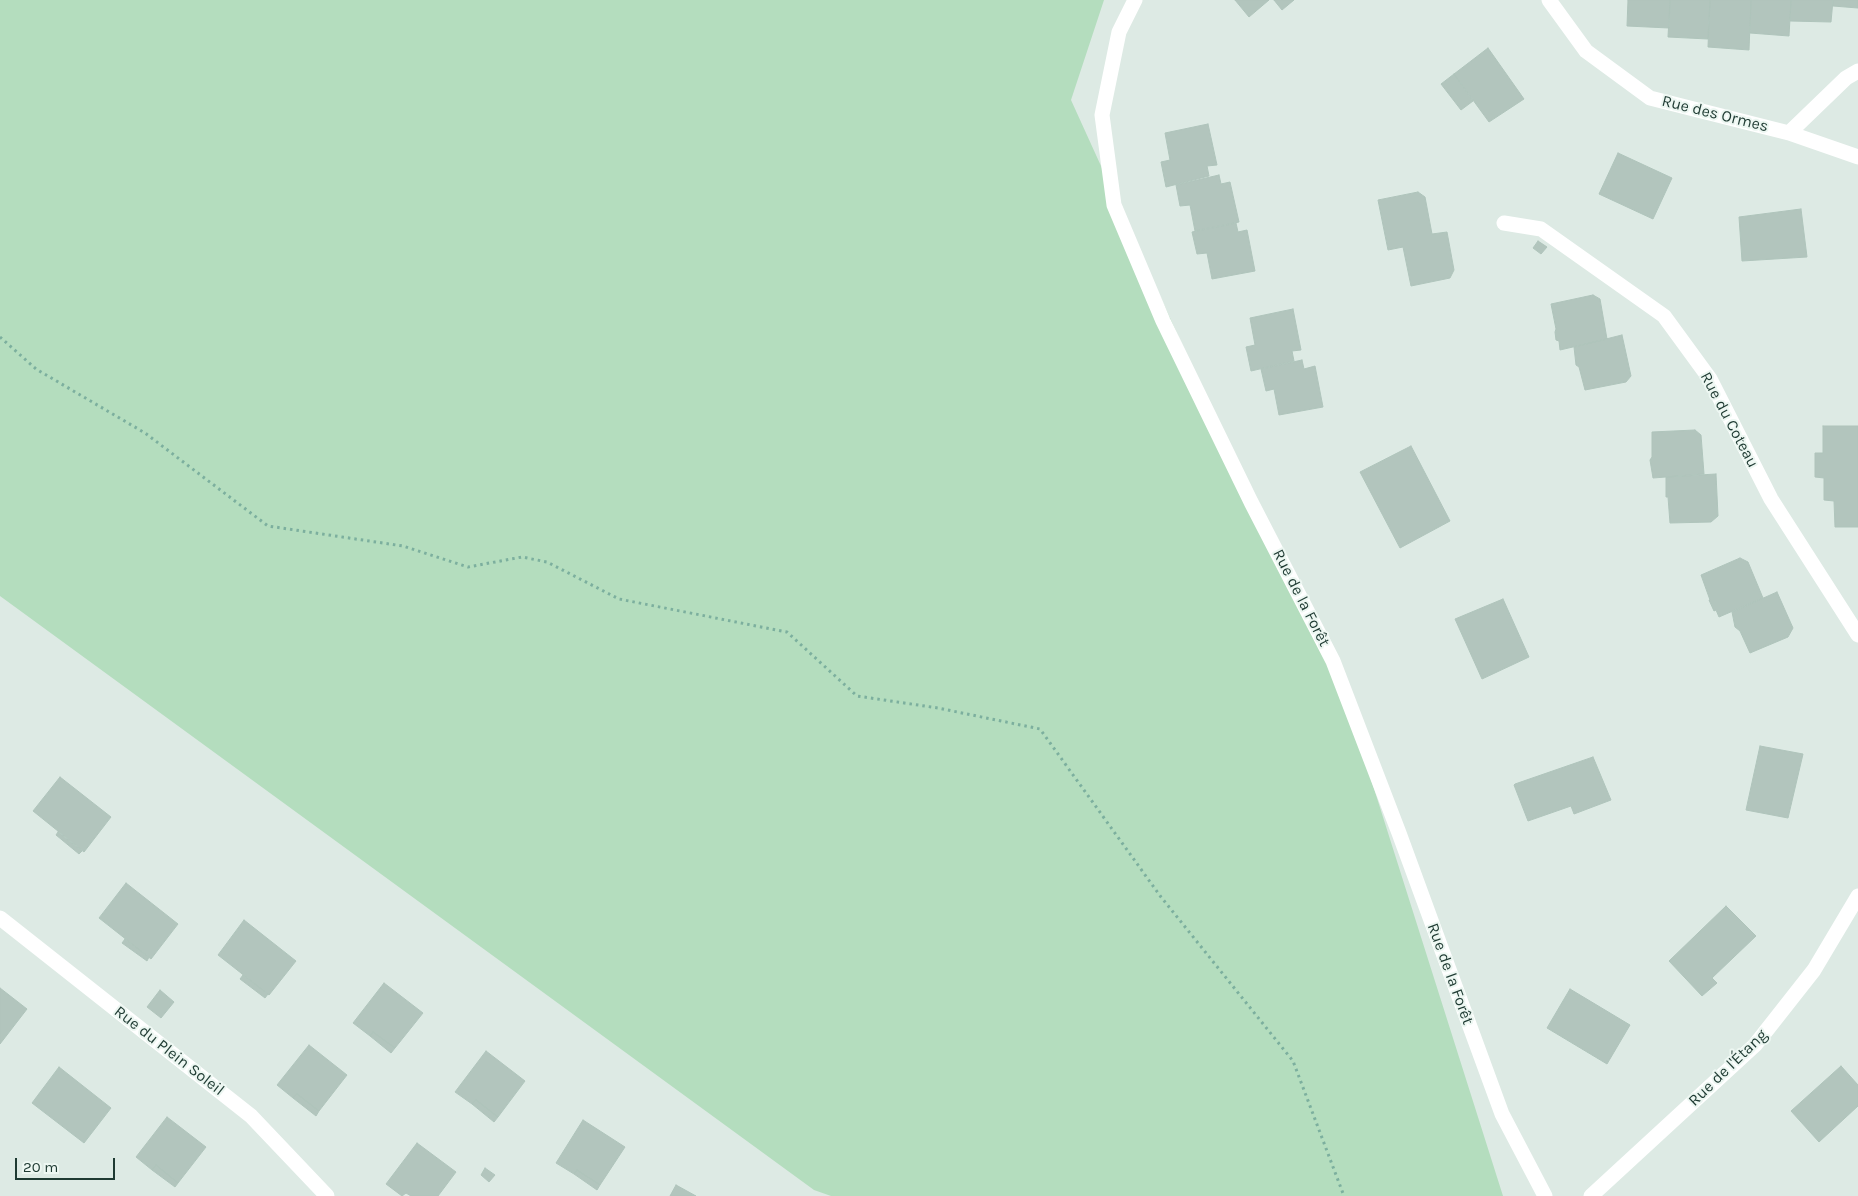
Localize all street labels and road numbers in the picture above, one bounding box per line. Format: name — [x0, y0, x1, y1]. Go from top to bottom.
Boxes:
street label: Rue des Ormes — [1660, 91, 1770, 137]
street label: Rue du Coteau — [1696, 369, 1762, 471]
street label: Rue de la Forêt — [1268, 546, 1334, 650]
street label: Rue de la Forêt — [1423, 921, 1477, 1027]
street label: Rue du Plein Soleil — [110, 1002, 228, 1100]
street label: Rue de l'Étang — [1685, 1026, 1771, 1110]

